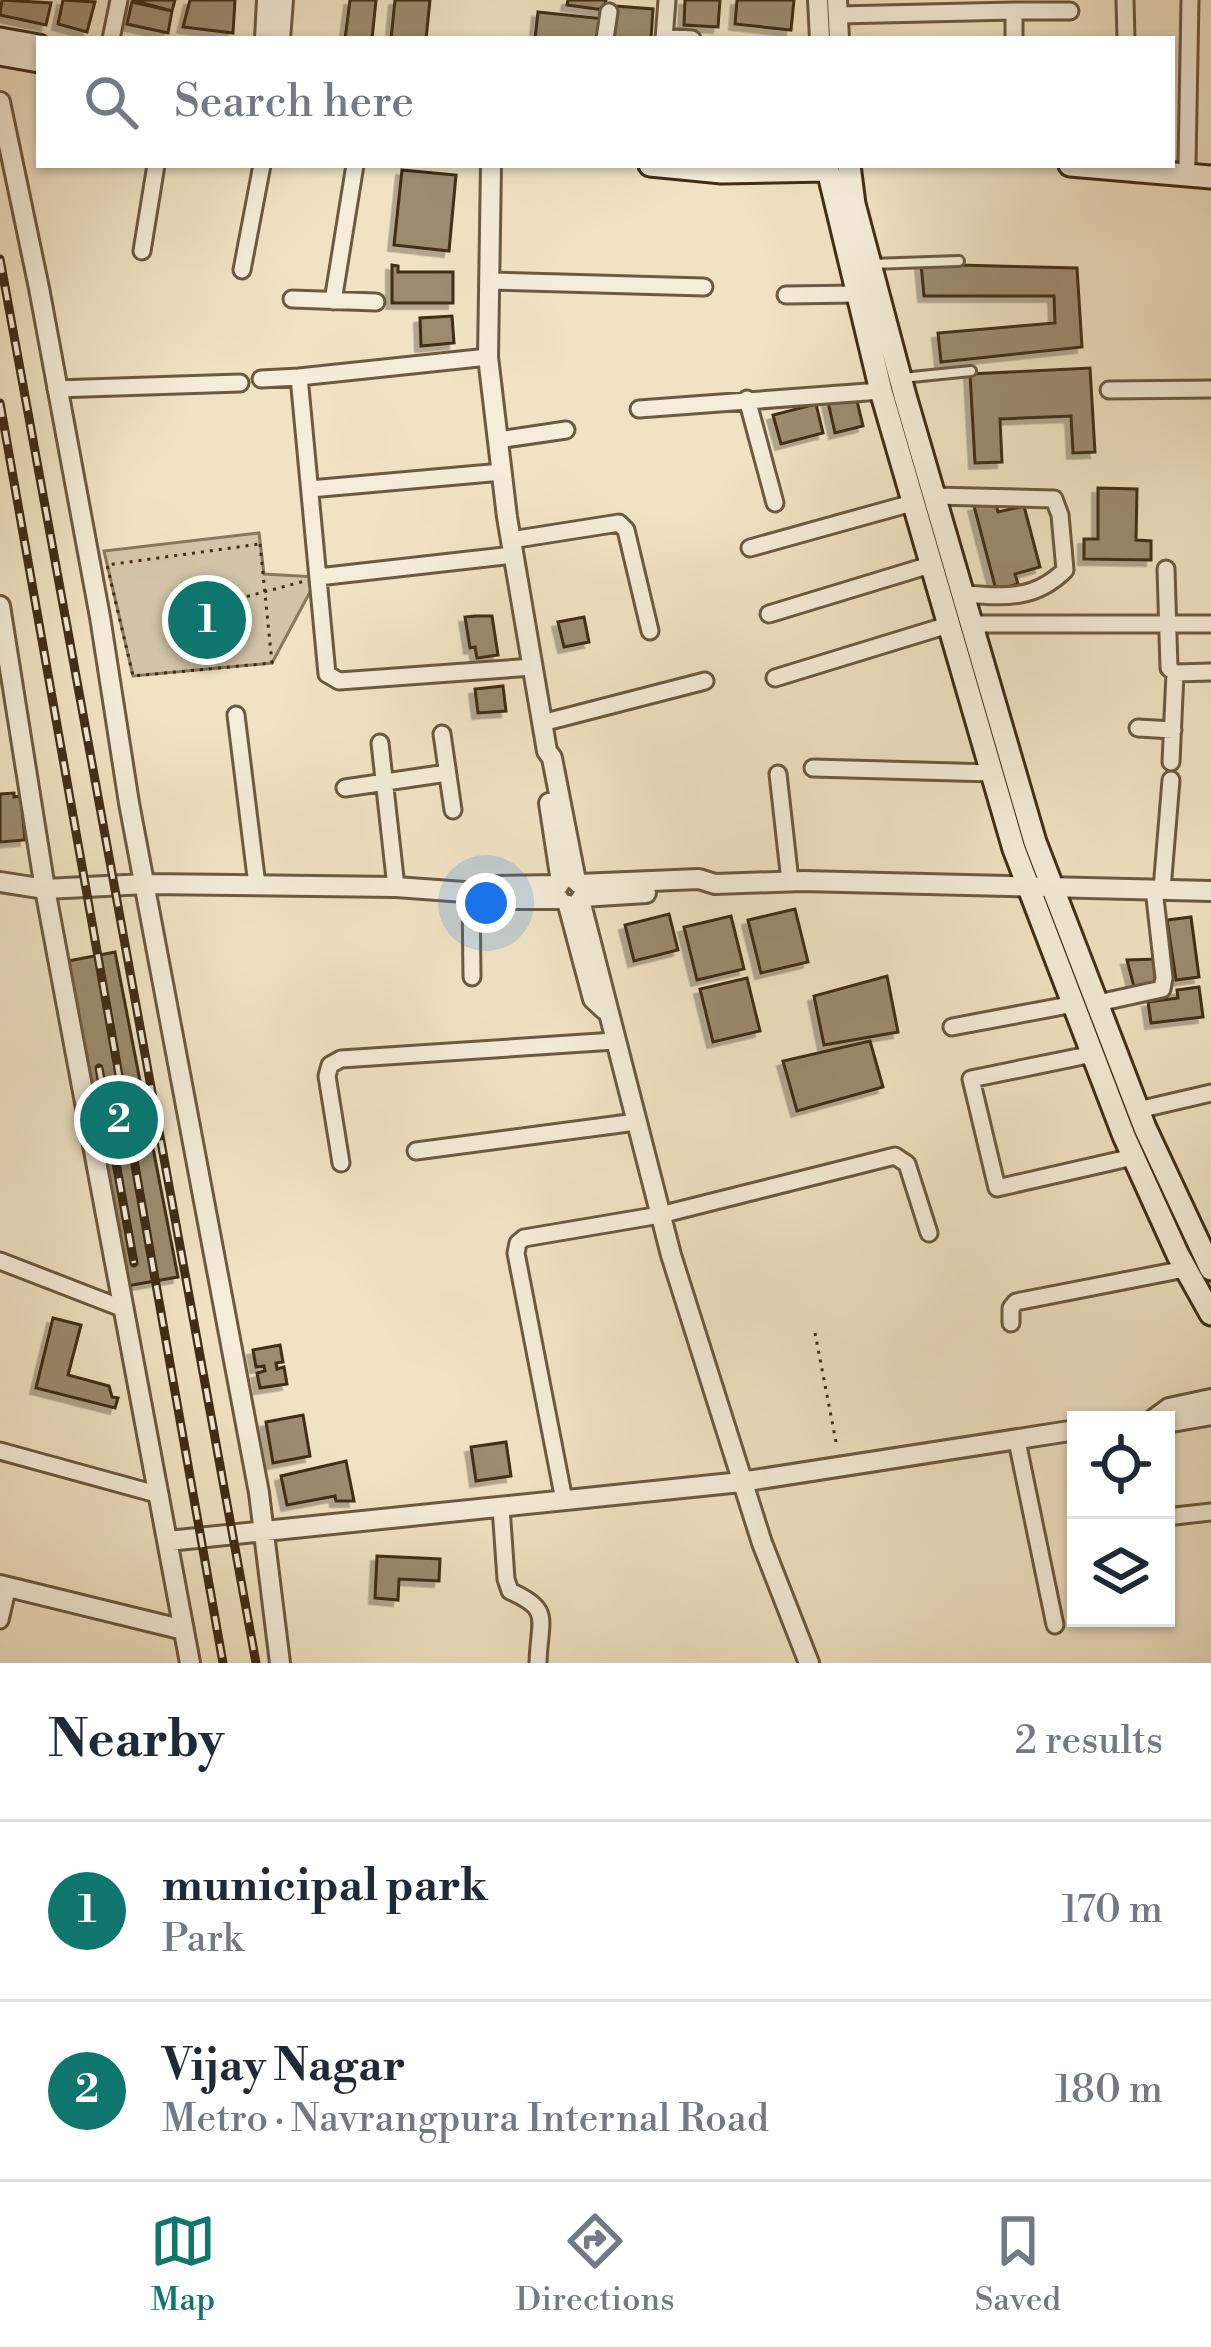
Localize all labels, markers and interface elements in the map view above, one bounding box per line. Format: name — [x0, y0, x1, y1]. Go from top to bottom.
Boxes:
search box — [36, 36, 1175, 168]
icon: search — [78, 69, 144, 135]
text: Search here — [174, 74, 414, 131]
pin: 1 — [168, 575, 246, 665]
your location — [456, 873, 516, 933]
pin: 2 — [80, 1075, 158, 1165]
map controls — [1067, 1411, 1175, 1627]
button: locate — [1067, 1411, 1175, 1519]
button: layers — [1067, 1519, 1175, 1627]
text: Nearby — [48, 1709, 224, 1773]
text: 2 results — [1015, 1717, 1163, 1766]
text: municipal park — [162, 1858, 488, 1915]
text: 1 — [78, 1886, 96, 1935]
text: 170 m — [1061, 1886, 1163, 1935]
text: Park — [162, 1915, 243, 1964]
text: Vijay Nagar — [162, 2038, 405, 2095]
text: 2 — [75, 2066, 99, 2115]
text: 180 m — [1055, 2066, 1163, 2115]
text: Metro · Navrangpura Internal Road — [162, 2095, 769, 2144]
tab: Map — [150, 2208, 216, 2321]
tab: Directions — [516, 2208, 675, 2321]
tab: Saved — [974, 2208, 1061, 2321]

